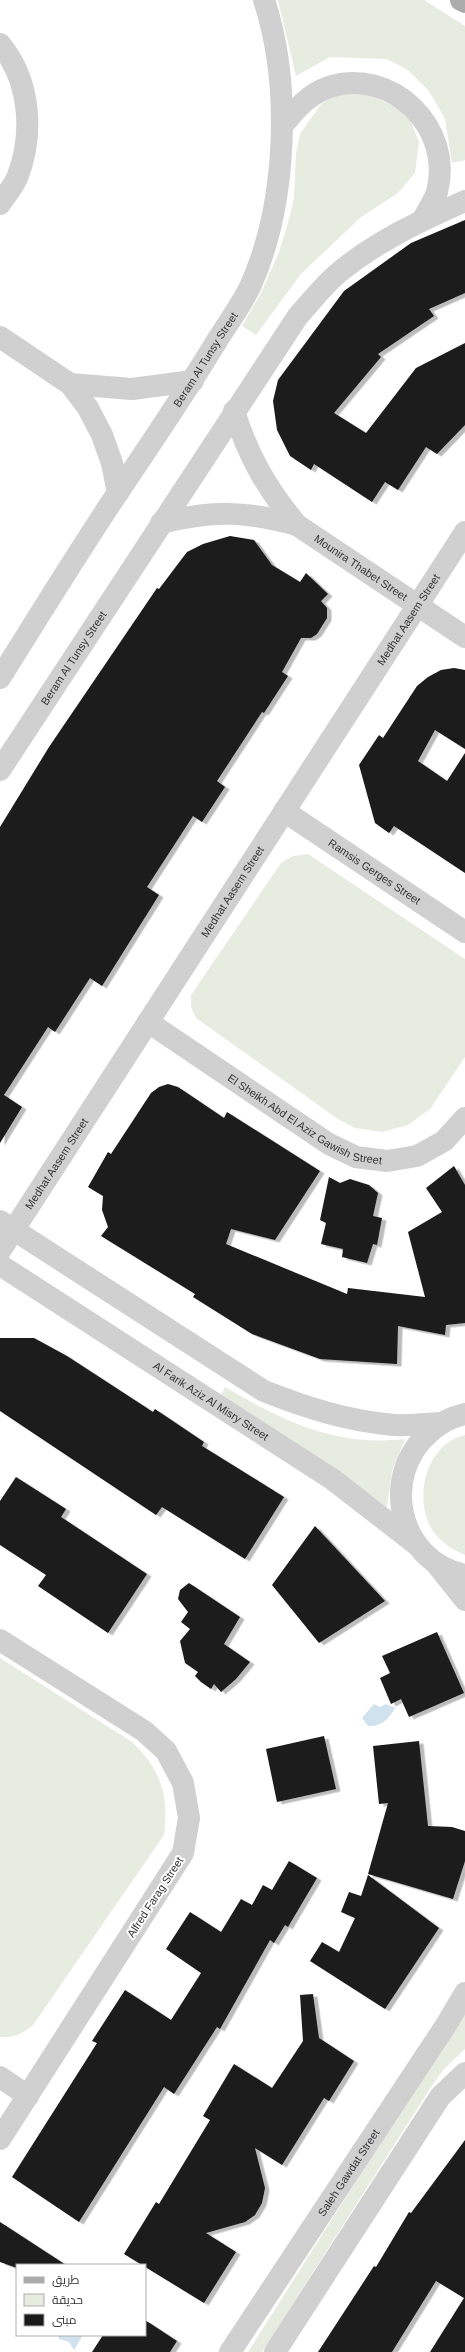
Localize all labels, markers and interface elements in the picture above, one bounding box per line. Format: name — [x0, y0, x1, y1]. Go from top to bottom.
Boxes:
street label: Beram Al Tunsy Street — [171, 310, 240, 409]
street label: Mounira Thabet Street — [312, 532, 410, 603]
street label: Medhat Aasem Street — [375, 572, 442, 667]
street label: Beram Al Tunsy Street — [38, 609, 109, 707]
street label: Ramsis Gerges Street — [326, 836, 423, 907]
street label: Medhat Aasem Street — [199, 844, 266, 939]
street label: El Sheikh Abd El Aziz Gawish Street — [226, 1072, 383, 1166]
street label: Medhat Aasem Street — [23, 1116, 90, 1211]
street label: Al Farik Aziz Al Misry Street — [151, 1359, 271, 1443]
street label: Alfred Farag Street — [125, 1855, 185, 1939]
street label: Saleh Gawdat Street — [315, 2127, 382, 2218]
legend — [16, 2264, 146, 2336]
text: طريق — [52, 2273, 80, 2287]
text: حديقة — [52, 2293, 83, 2307]
text: مبنى — [52, 2313, 77, 2327]

